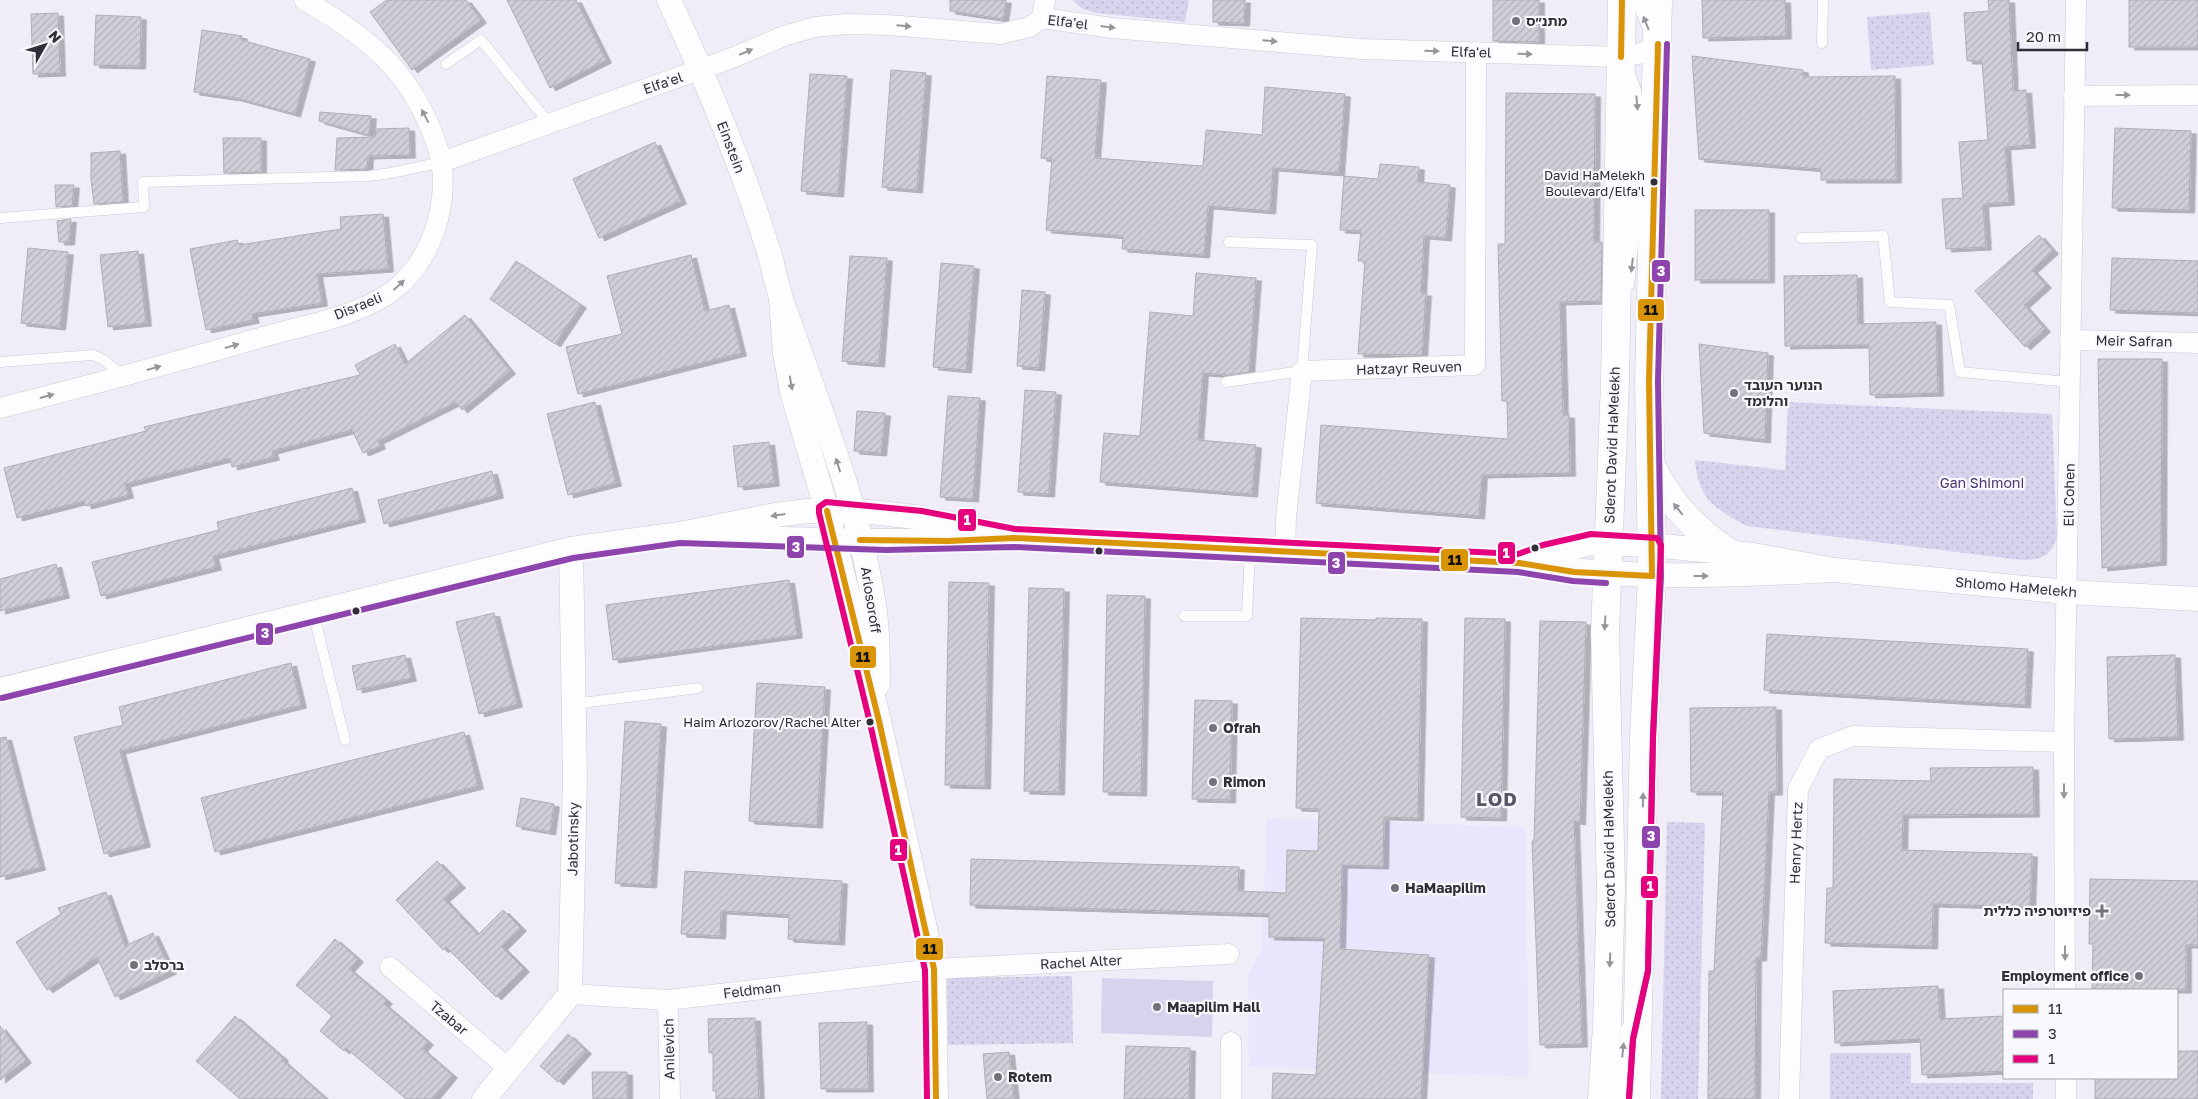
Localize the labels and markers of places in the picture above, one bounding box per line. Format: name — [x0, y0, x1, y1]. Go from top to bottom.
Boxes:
place label: מתנ״ס — [1526, 12, 1567, 29]
marker: מתנ״ס — [1510, 15, 1522, 27]
place label: David HaMelekh Boulevard/Elfa'l — [1544, 167, 1645, 199]
marker: David HaMelekh Boulevard/Elfa'l — [1649, 177, 1659, 187]
place label: הנוער העובד והלומד — [1744, 376, 1822, 409]
marker: הנוער העובד והלומד — [1728, 387, 1740, 399]
unlabelled marker — [1530, 543, 1540, 553]
unlabelled marker — [1094, 546, 1104, 556]
unlabelled marker — [351, 606, 361, 616]
place label: Haim Arlozorov/Rachel Alter — [683, 714, 861, 730]
marker: Haim Arlozorov/Rachel Alter — [865, 717, 875, 727]
place label: Ofrah — [1223, 719, 1261, 736]
marker: Ofrah — [1207, 722, 1219, 734]
place label: Rimon — [1223, 773, 1266, 790]
marker: Rimon — [1207, 776, 1219, 788]
place label: HaMaapilim — [1405, 879, 1486, 896]
marker: HaMaapilim — [1389, 882, 1401, 894]
place label: פיזיוטרפיה כללית — [1983, 902, 2091, 919]
marker: פיזיוטרפיה כללית — [2095, 904, 2109, 918]
place label: ברסלב — [144, 956, 184, 973]
marker: ברסלב — [128, 959, 140, 971]
place label: Employment office — [2001, 967, 2129, 984]
marker: Employment office — [2133, 970, 2145, 982]
place label: Maapilim Hall — [1167, 998, 1261, 1015]
marker: Maapilim Hall — [1151, 1001, 1163, 1013]
place label: Rotem — [1008, 1068, 1052, 1085]
marker: Rotem — [992, 1071, 1004, 1083]

